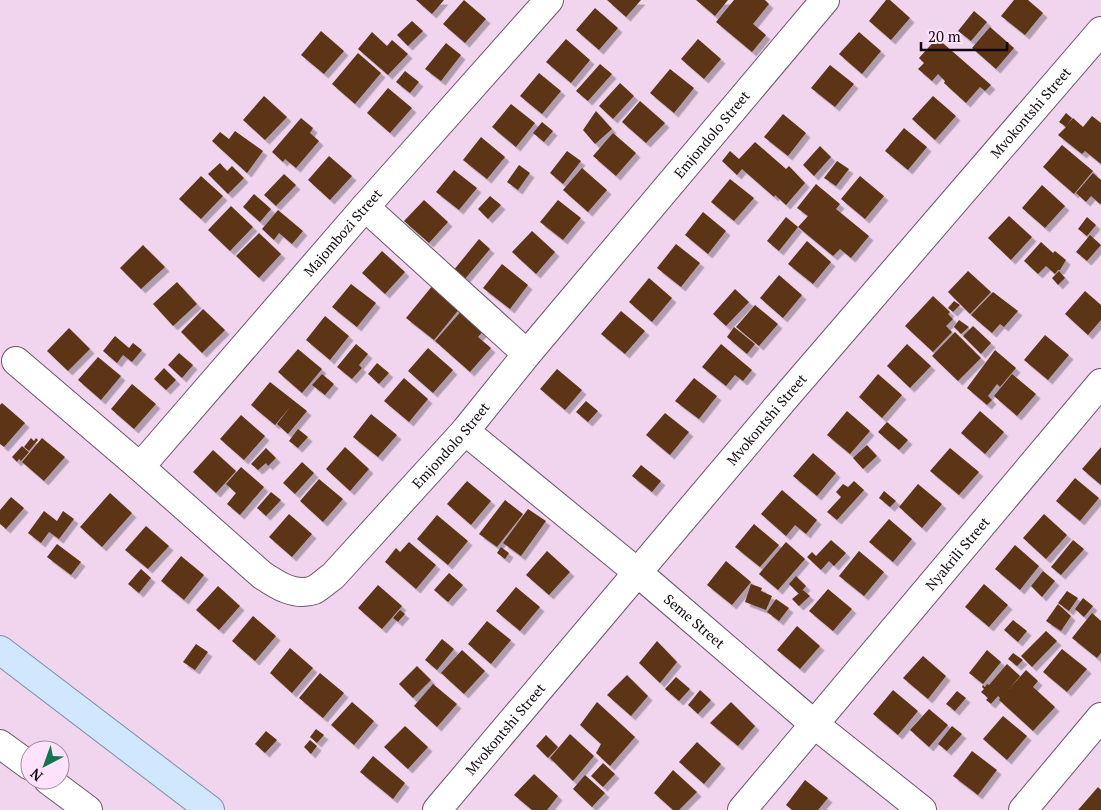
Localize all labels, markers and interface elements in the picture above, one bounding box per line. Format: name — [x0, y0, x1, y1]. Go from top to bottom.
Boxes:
scale bar — [921, 20, 1007, 52]
text: 20 m — [928, 26, 961, 46]
street label: Mvokontshi Street — [986, 62, 1075, 162]
street label: Emjondolo Street — [669, 86, 754, 182]
street label: Majombozi Street — [299, 184, 386, 280]
street label: Mvokontshi Street — [722, 369, 811, 469]
street label: Emjondolo Street — [407, 397, 494, 492]
street label: Nyakrili Street — [921, 512, 994, 594]
street label: Seme Street — [660, 589, 730, 653]
street label: Mvokontshi Street — [461, 678, 550, 779]
north arrow — [20, 740, 70, 790]
text: N — [26, 764, 46, 786]

